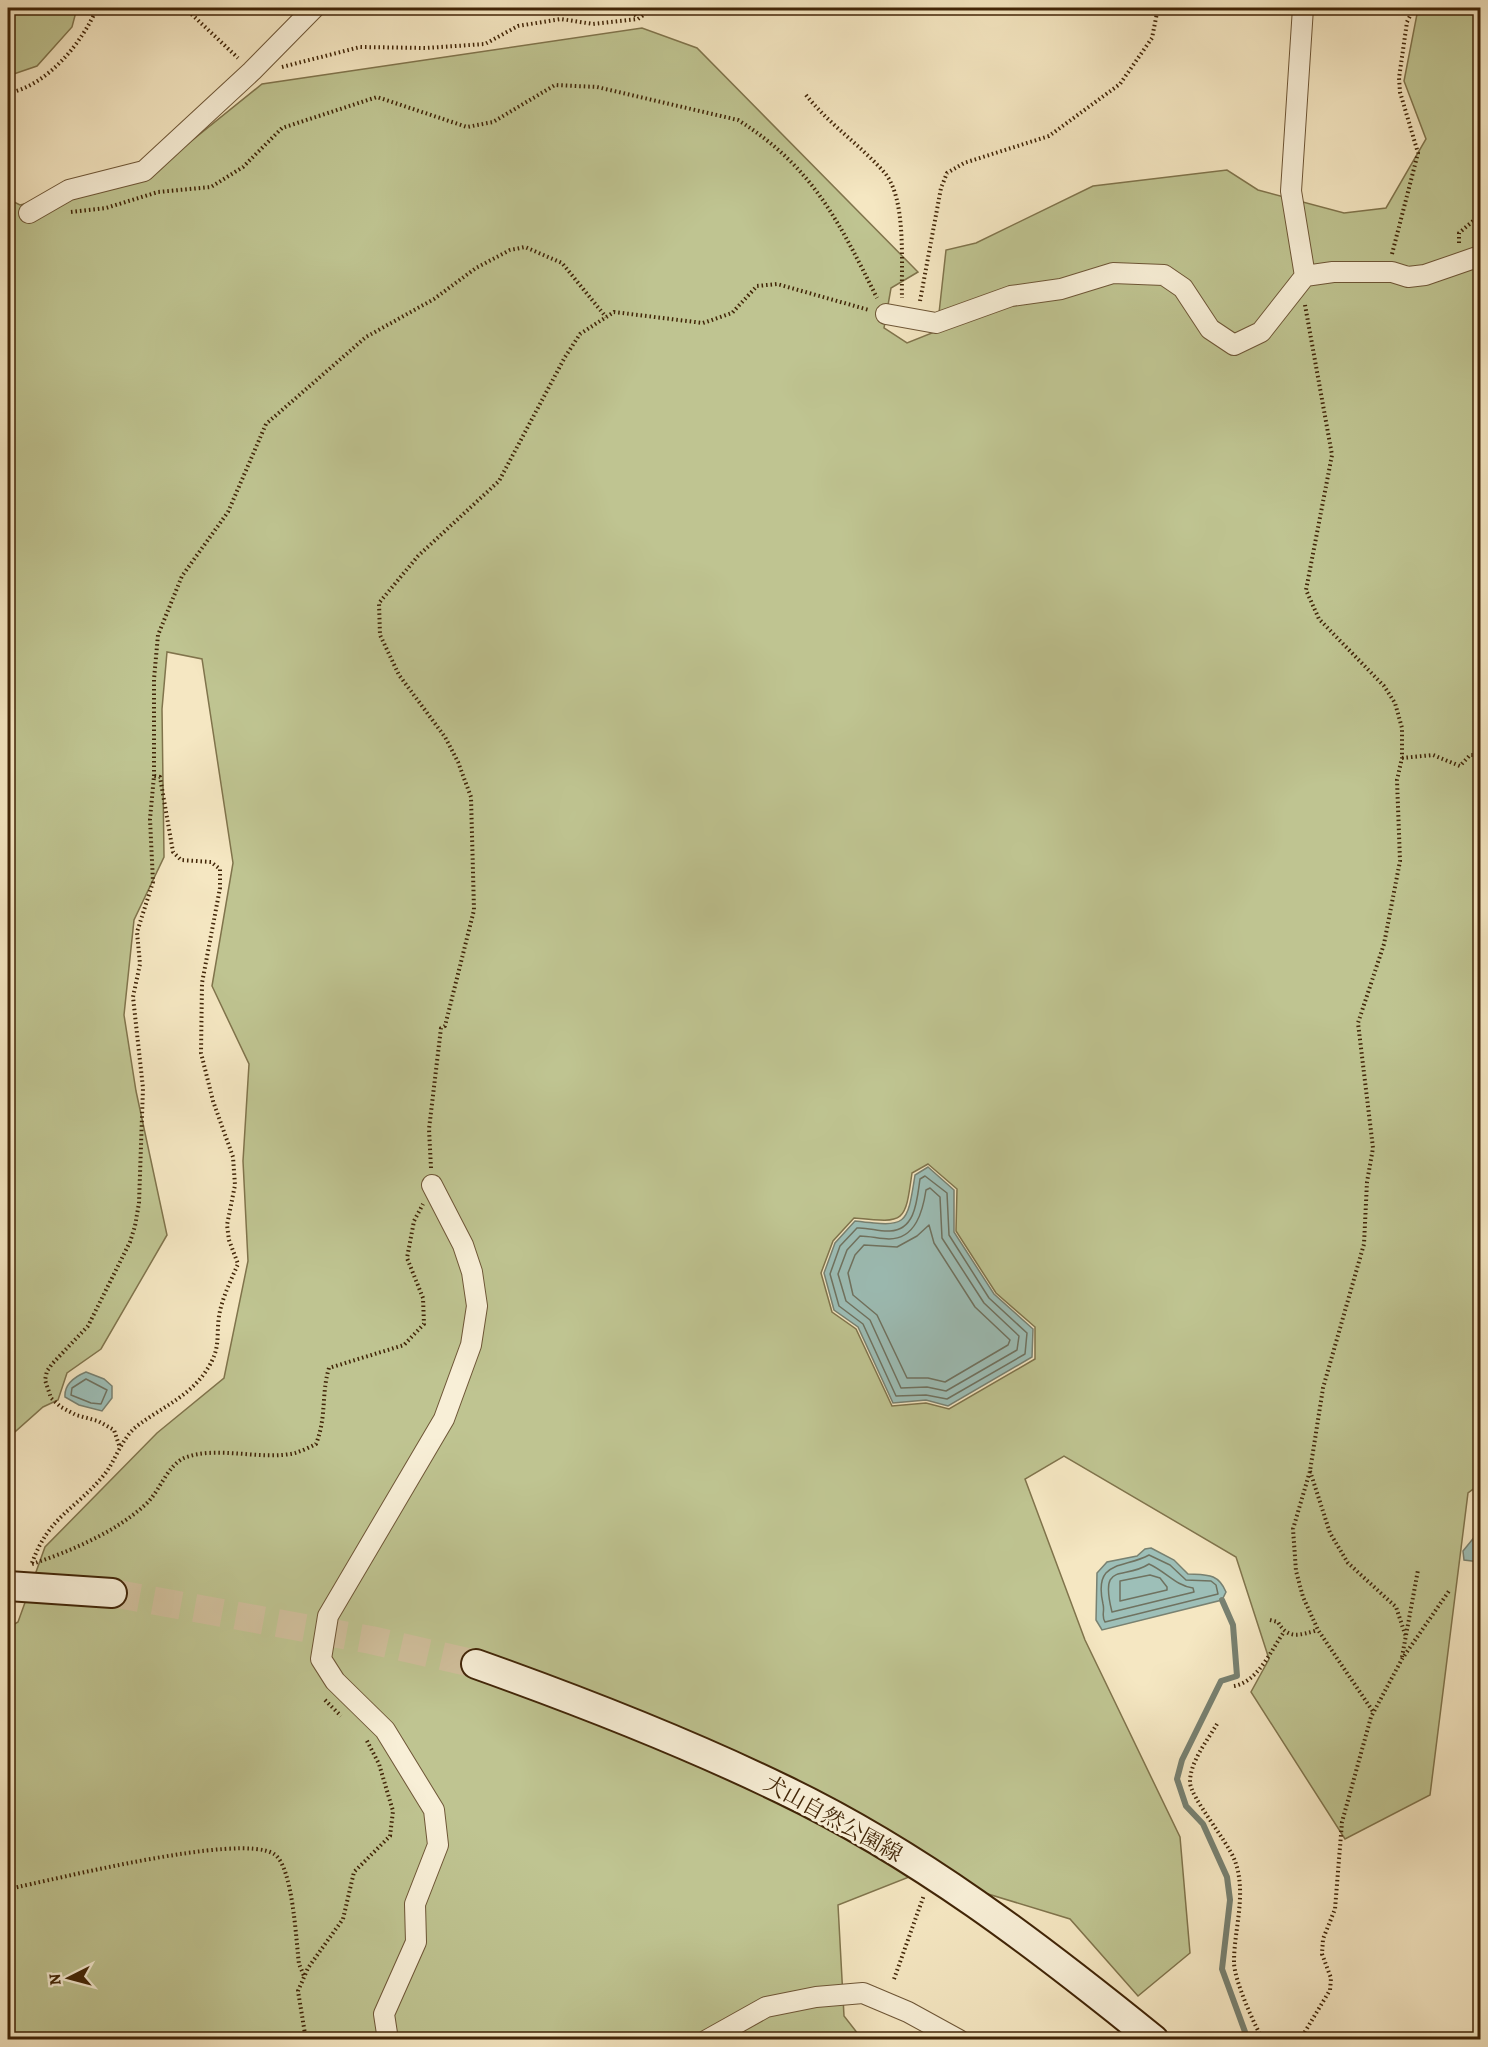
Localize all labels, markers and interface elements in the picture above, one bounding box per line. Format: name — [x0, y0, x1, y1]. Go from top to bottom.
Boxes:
street label: 犬山自然公園線 — [758, 1769, 908, 1869]
north arrow — [39, 1948, 99, 2008]
text: N — [43, 1972, 67, 1986]

